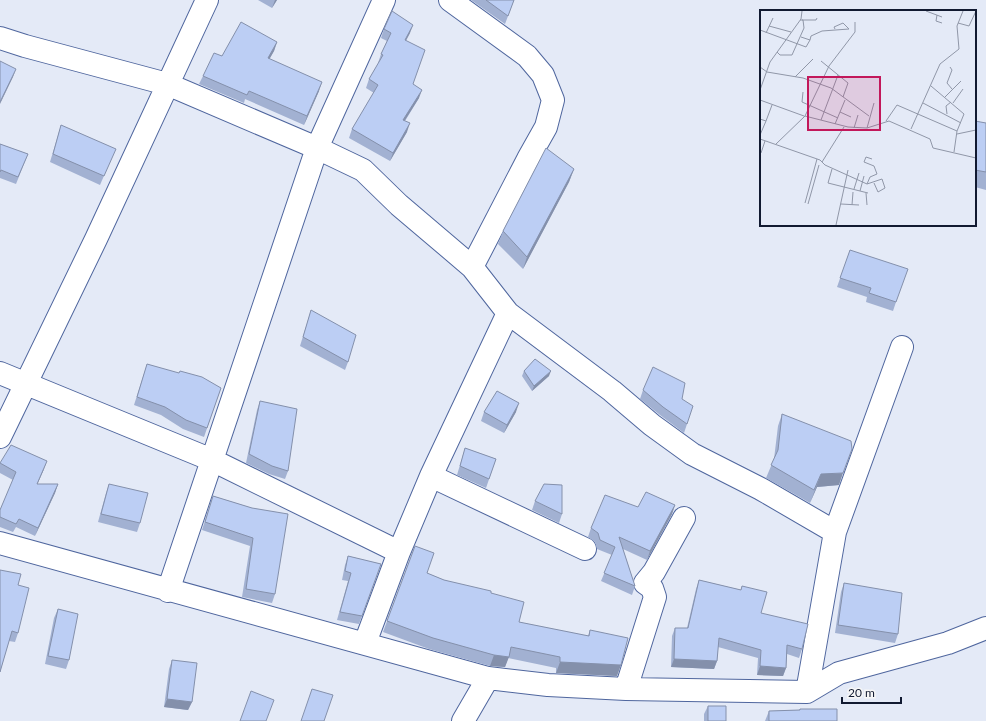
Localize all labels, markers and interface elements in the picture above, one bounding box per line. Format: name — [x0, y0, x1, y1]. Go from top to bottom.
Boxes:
inset map — [760, 10, 976, 226]
scale bar — [842, 679, 901, 705]
text: 20 m — [848, 685, 875, 700]

